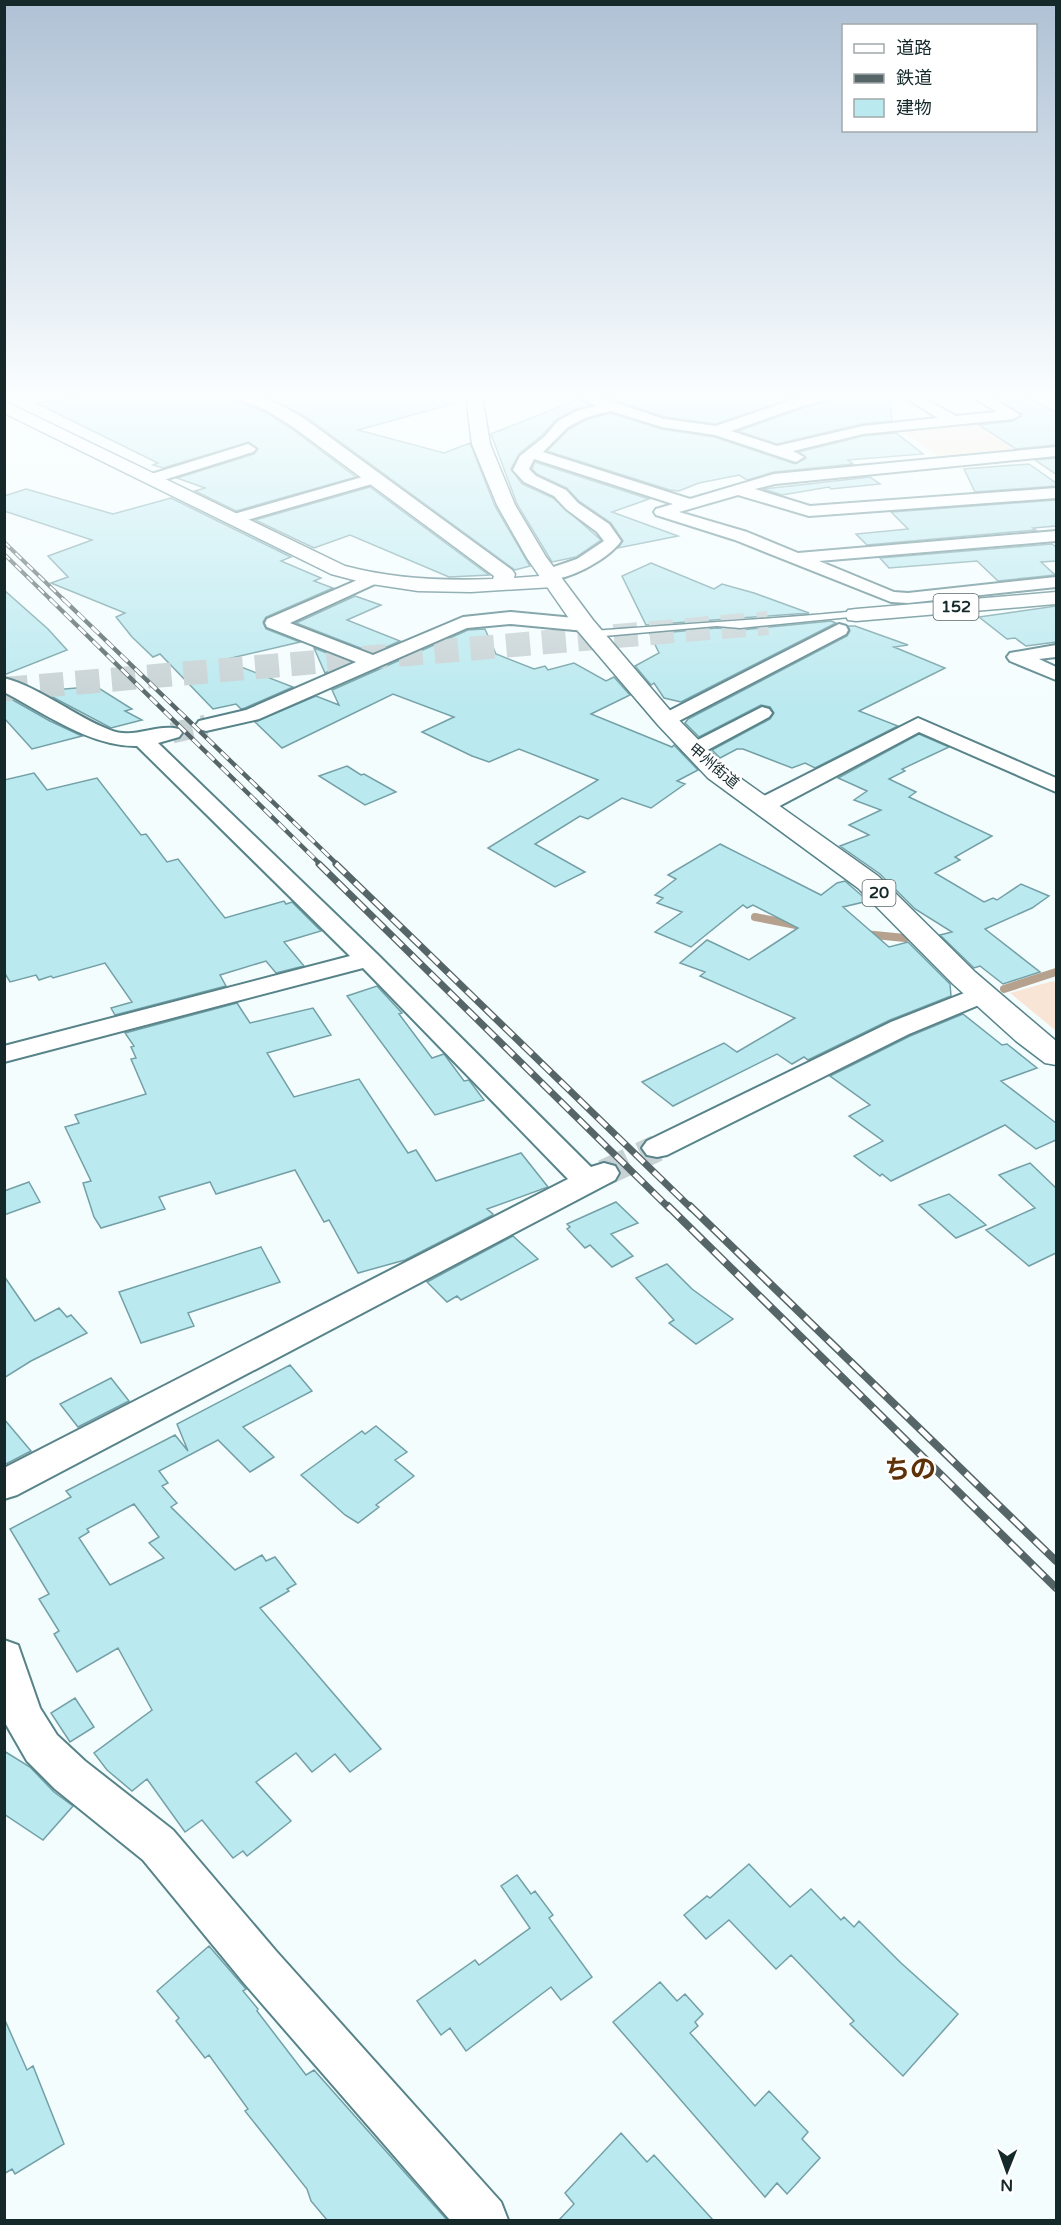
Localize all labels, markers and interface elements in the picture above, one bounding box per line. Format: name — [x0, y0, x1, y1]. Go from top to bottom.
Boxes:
legend — [842, 24, 1037, 132]
text: 道路 — [896, 37, 932, 59]
text: 鉄道 — [896, 67, 932, 89]
text: 建物 — [896, 97, 932, 119]
road number: 152 — [934, 594, 978, 620]
street label: 甲州街道 — [685, 740, 743, 792]
road number: 20 — [862, 880, 896, 906]
district label: ちの — [884, 1454, 936, 1485]
north arrow — [977, 2141, 1037, 2201]
text: N — [1000, 2175, 1013, 2195]

